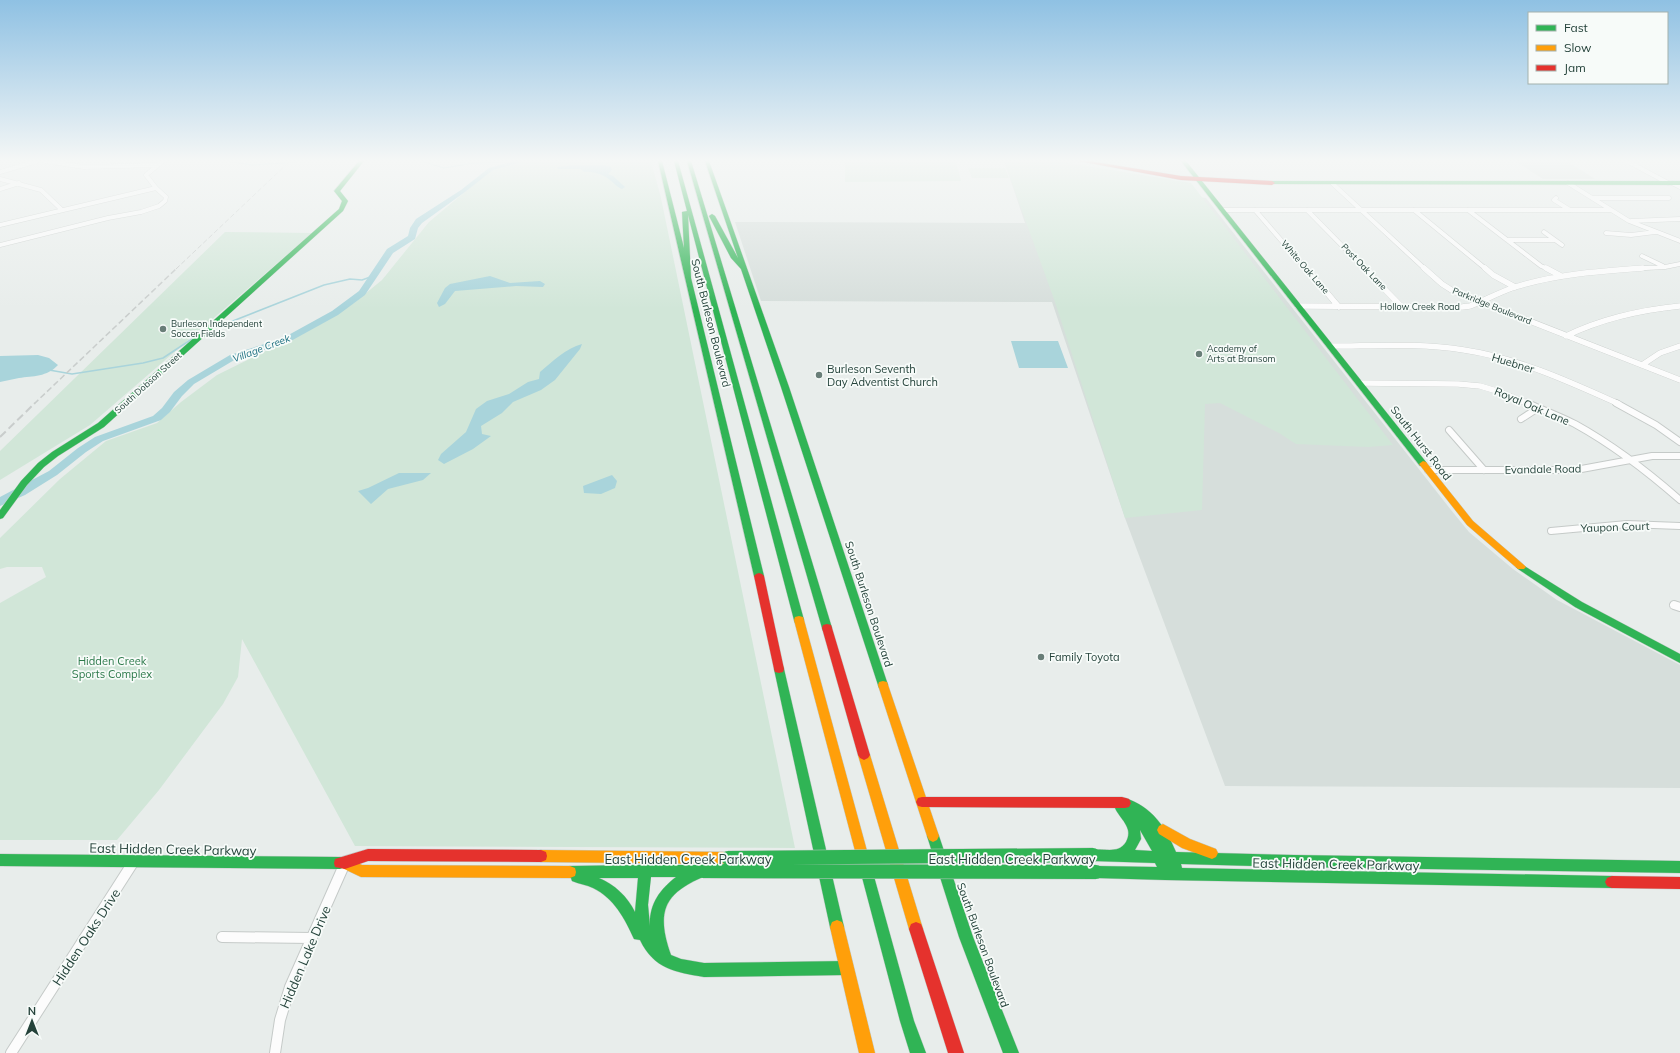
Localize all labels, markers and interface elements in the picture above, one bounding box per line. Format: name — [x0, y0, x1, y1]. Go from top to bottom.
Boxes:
legend — [1528, 12, 1668, 84]
text: Fast — [1564, 20, 1588, 35]
text: Slow — [1564, 40, 1592, 55]
text: Jam — [1564, 60, 1586, 75]
street label: White Oak Lane — [1279, 238, 1332, 296]
street label: Post Oak Lane — [1339, 241, 1389, 292]
street label: South Burleson Boulevard — [688, 257, 734, 389]
street label: Parkridge Boulevard — [1451, 285, 1533, 326]
street label: Hollow Creek Road — [1380, 301, 1460, 312]
place label: Burleson Independent Soccer Fields — [171, 318, 262, 339]
marker: Burleson Independent Soccer Fields — [158, 324, 168, 334]
water label: Village Creek — [231, 331, 293, 365]
place label: Academy of Arts at Bransom — [1207, 343, 1276, 364]
marker: Academy of Arts at Bransom — [1194, 349, 1204, 359]
street label: South Dobson Street — [112, 350, 183, 416]
street label: Huebner — [1490, 350, 1536, 376]
place label: Burleson Seventh Day Adventist Church — [827, 362, 938, 389]
marker: Burleson Seventh Day Adventist Church — [814, 370, 824, 380]
street label: Royal Oak Lane — [1492, 384, 1572, 428]
street label: South Hurst Road — [1388, 403, 1454, 483]
street label: Evandale Road — [1504, 461, 1582, 477]
street label: Yaupon Court — [1579, 519, 1650, 535]
street label: South Burleson Boulevard — [842, 539, 896, 669]
place label: Family Toyota — [1049, 650, 1120, 664]
marker: Family Toyota — [1036, 652, 1046, 662]
park label: Hidden Creek Sports Complex — [72, 654, 152, 681]
street label: East Hidden Creek Parkway — [89, 840, 257, 858]
street label: East Hidden Creek Parkway — [604, 851, 772, 867]
street label: East Hidden Creek Parkway — [928, 851, 1096, 867]
street label: East Hidden Creek Parkway — [1252, 855, 1420, 873]
street label: South Burleson Boulevard — [954, 881, 1012, 1009]
street label: Hidden Oaks Drive — [49, 886, 123, 988]
street label: Hidden Lake Drive — [276, 903, 334, 1011]
north arrow — [12, 1001, 52, 1041]
text: N — [28, 1004, 36, 1018]

